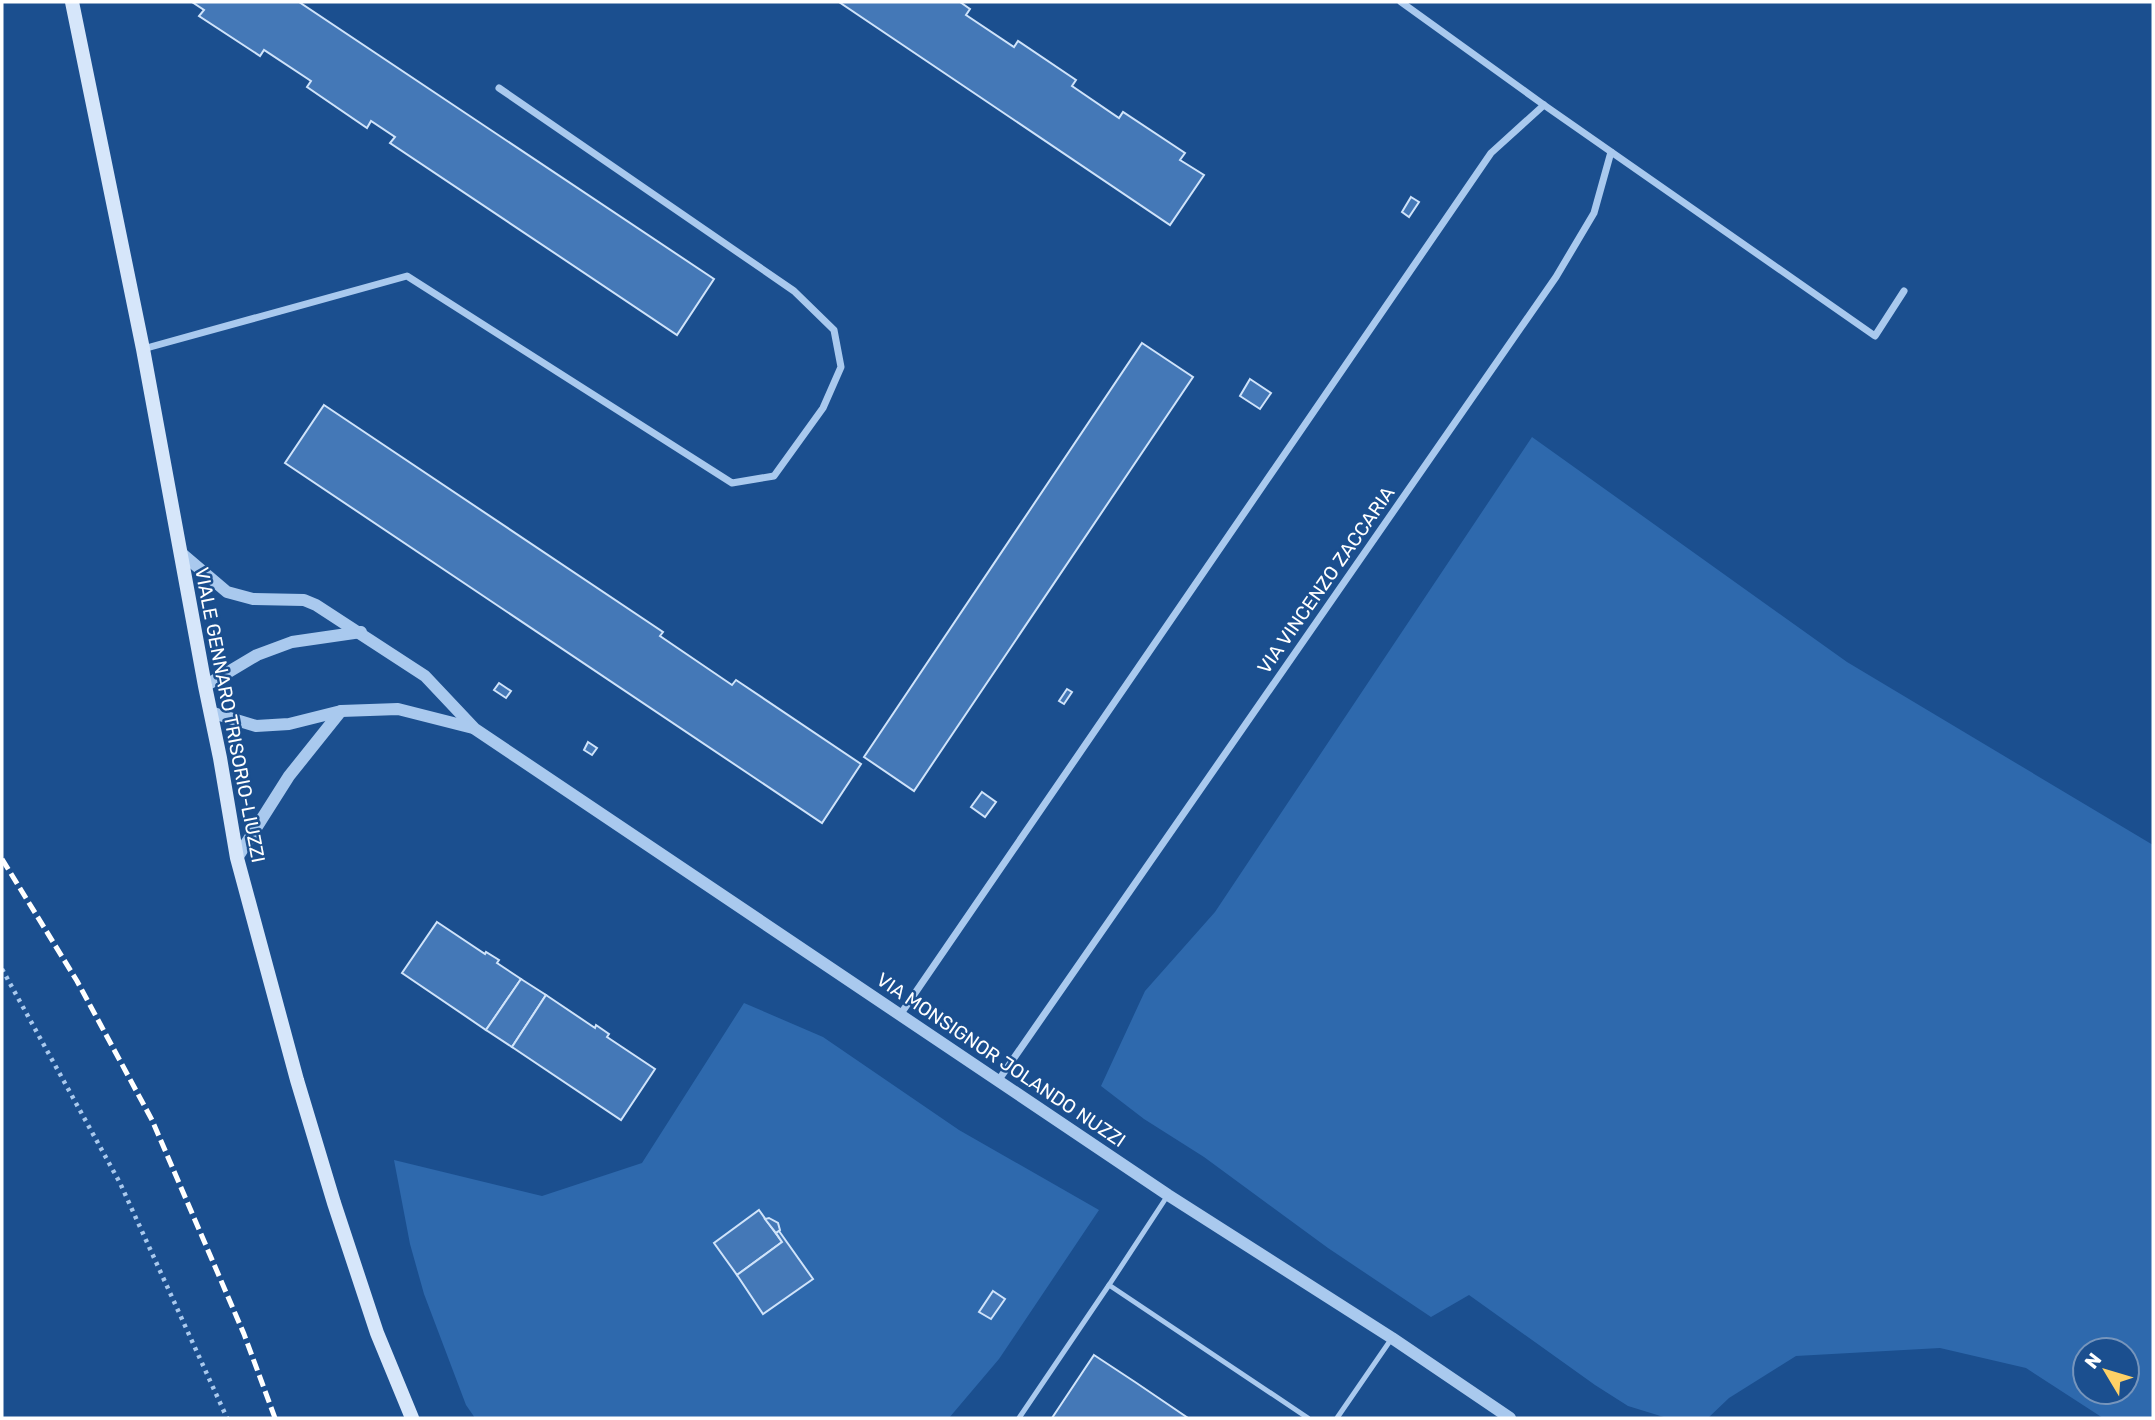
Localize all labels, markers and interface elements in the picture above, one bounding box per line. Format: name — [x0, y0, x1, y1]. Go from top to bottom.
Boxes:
street label: VIA VINCENZO ZACCARIA — [1253, 482, 1400, 678]
street label: VIALE GENNARO TRISORIO-LIUZZI — [190, 565, 270, 865]
street label: VIA MONSIGNOR JOLANDO NUZZI — [872, 968, 1130, 1152]
north arrow — [2071, 1336, 2141, 1406]
text: N — [2080, 1348, 2106, 1373]

